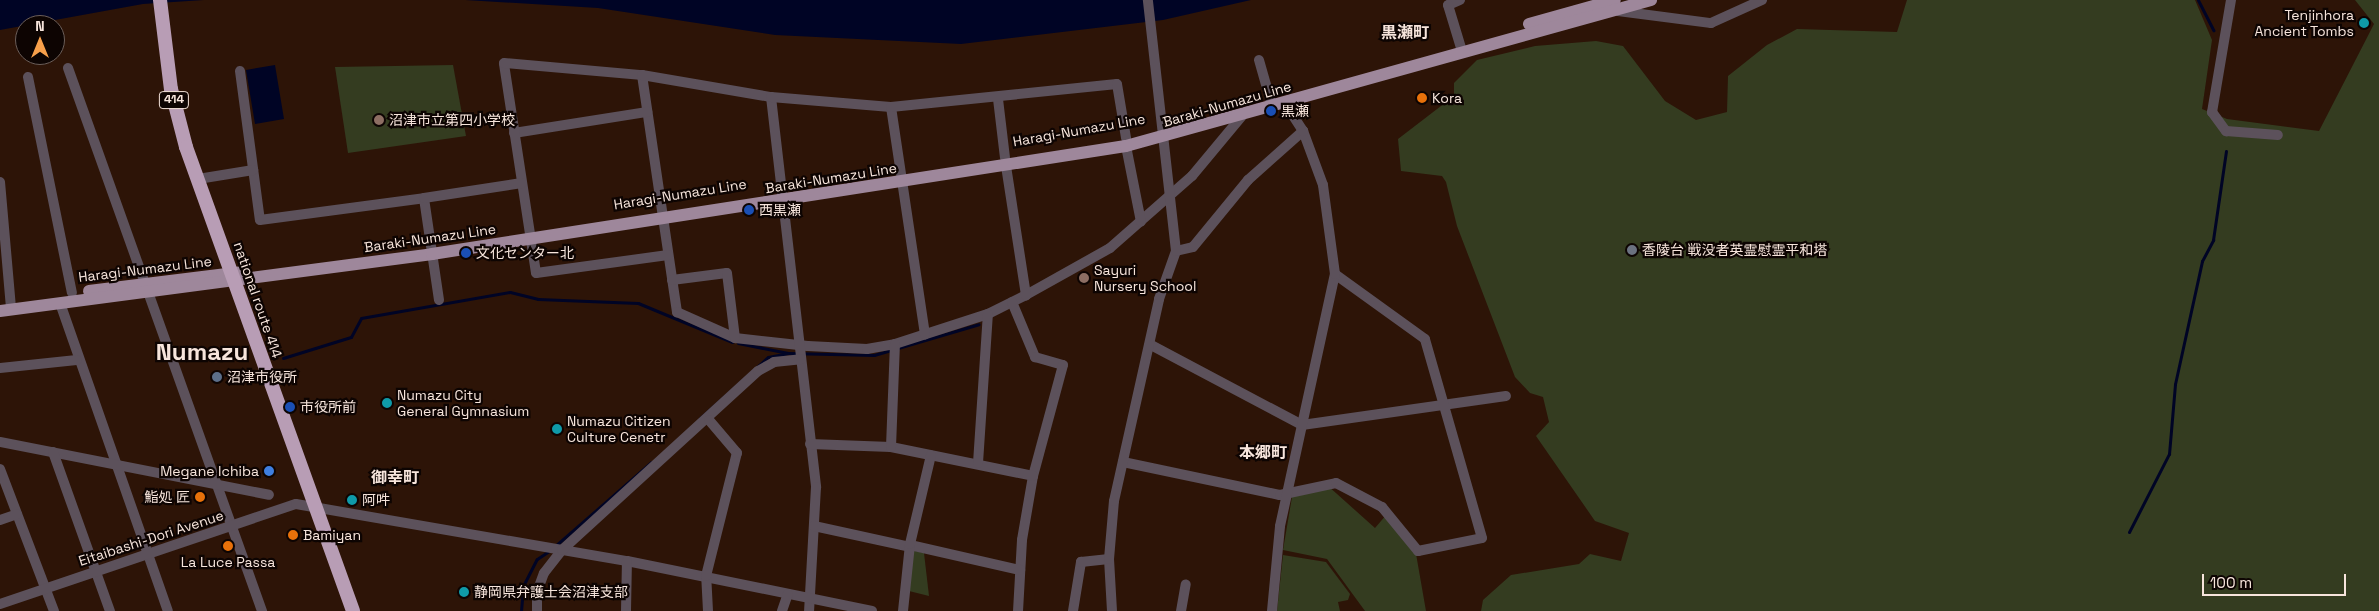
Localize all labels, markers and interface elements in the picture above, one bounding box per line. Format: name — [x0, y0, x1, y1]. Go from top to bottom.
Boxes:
place label: Tenjinhora Ancient Tombs — [2254, 7, 2354, 40]
north arrow — [15, 15, 65, 65]
text: N — [35, 17, 45, 35]
marker: Tenjinhora Ancient Tombs — [2358, 17, 2370, 29]
district label: 黒瀬町 — [1381, 23, 1429, 43]
street label: Baraki-Numazu Line — [1161, 78, 1293, 130]
road number: 414 — [158, 90, 190, 110]
place label: Kora — [1432, 90, 1462, 106]
marker: Kora — [1416, 92, 1428, 104]
place label: 黒瀬 — [1281, 103, 1309, 119]
marker: 黒瀬 — [1265, 105, 1277, 117]
street label: Haragi-Numazu Line — [1011, 110, 1147, 150]
place label: 沼津市立第四小学校 — [389, 112, 515, 128]
marker: 沼津市立第四小学校 — [373, 114, 385, 126]
street label: Baraki-Numazu Line — [764, 159, 898, 197]
street label: Haragi-Numazu Line — [612, 175, 748, 213]
place label: 西黒瀬 — [759, 202, 801, 218]
marker: 西黒瀬 — [743, 204, 755, 216]
street label: Baraki-Numazu Line — [363, 220, 497, 256]
street label: national route 414 — [230, 240, 286, 360]
place label: 香陵台 戦没者英霊慰霊平和塔 — [1642, 242, 1828, 258]
marker: 香陵台 戦没者英霊慰霊平和塔 — [1626, 244, 1638, 256]
place label: 文化センター北 — [476, 245, 574, 261]
marker: 文化センター北 — [460, 247, 472, 259]
street label: Haragi-Numazu Line — [77, 252, 213, 286]
place label: Sayuri Nursery School — [1094, 262, 1196, 294]
marker: Sayuri Nursery School — [1078, 272, 1090, 284]
district label: Numazu — [156, 338, 248, 366]
place label: 沼津市役所 — [227, 369, 297, 385]
marker: 沼津市役所 — [211, 371, 223, 383]
place label: Numazu City General Gymnasium — [397, 387, 529, 420]
marker: Numazu City General Gymnasium — [381, 397, 393, 409]
place label: 市役所前 — [300, 399, 356, 415]
marker: 市役所前 — [284, 401, 296, 413]
place label: Numazu Citizen Culture Cenetr — [567, 413, 671, 446]
marker: Numazu Citizen Culture Cenetr — [551, 423, 563, 435]
district label: 本郷町 — [1239, 443, 1287, 463]
place label: Megane Ichiba — [160, 463, 259, 479]
marker: Megane Ichiba — [263, 465, 275, 477]
district label: 御幸町 — [371, 468, 419, 488]
place label: 鮨処 匠 — [144, 489, 190, 505]
marker: 鮨処 匠 — [194, 491, 206, 503]
place label: 阿吽 — [362, 492, 390, 508]
marker: 阿吽 — [346, 494, 358, 506]
street label: Eitaibashi-Dori Avenue — [76, 507, 226, 569]
place label: Bamiyan — [303, 527, 361, 543]
marker: Bamiyan — [287, 529, 299, 541]
marker: La Luce Passa — [222, 540, 234, 552]
place label: La Luce Passa — [181, 554, 275, 570]
scale bar — [2204, 564, 2348, 596]
text: 100 m — [2210, 573, 2252, 592]
place label: 静岡県弁護士会沼津支部 — [474, 584, 628, 600]
marker: 静岡県弁護士会沼津支部 — [458, 586, 470, 598]

